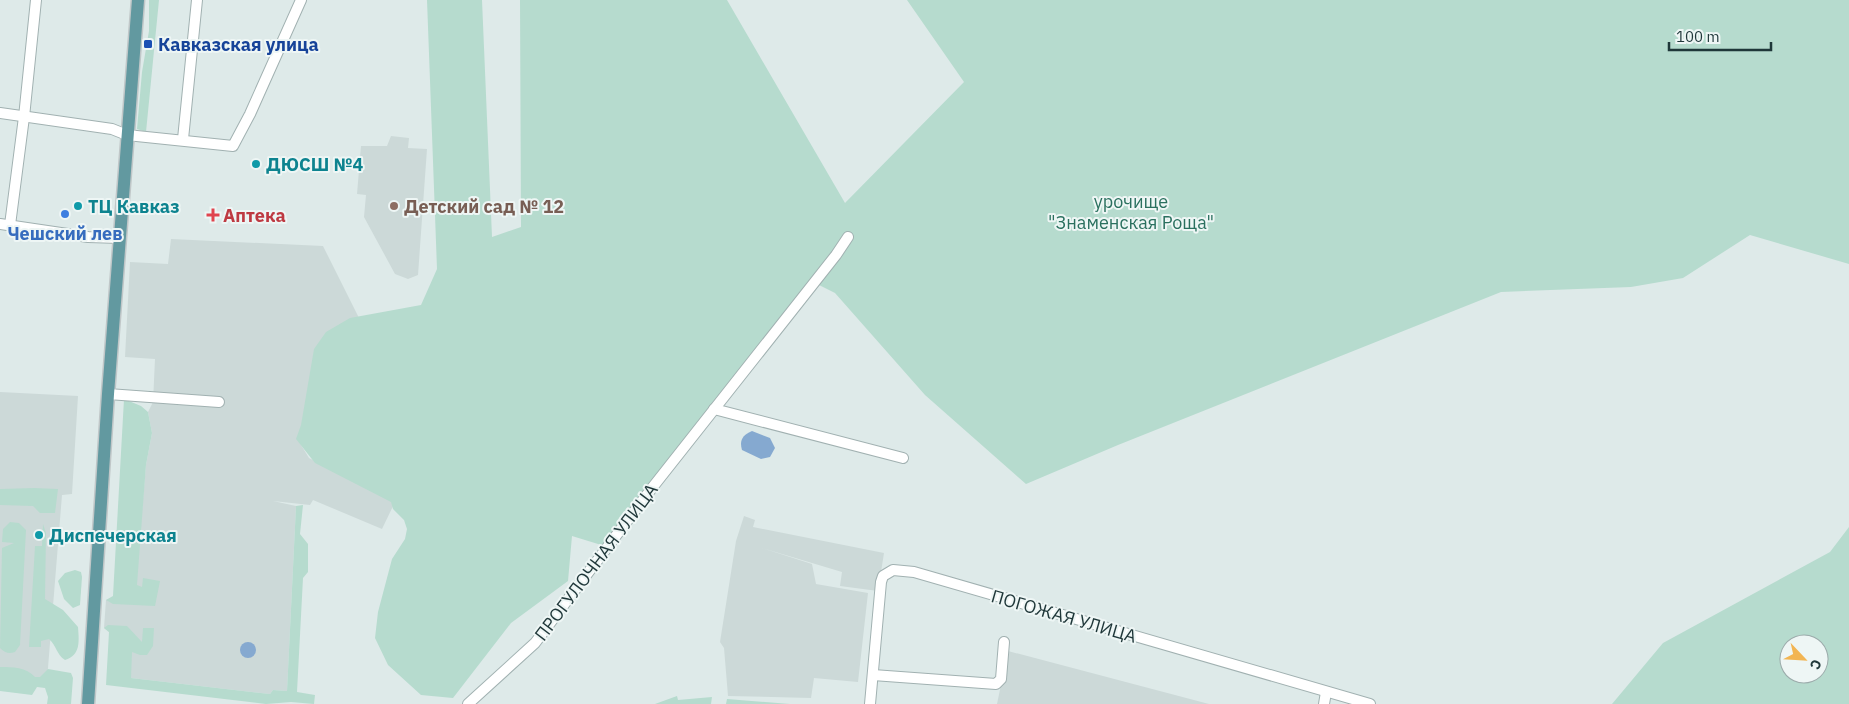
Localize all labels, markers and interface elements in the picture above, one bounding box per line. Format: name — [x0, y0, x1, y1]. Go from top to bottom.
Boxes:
scale bar — [1669, 20, 1772, 52]
text: 100 m — [1676, 27, 1720, 46]
place label: Кавказская улица — [158, 33, 319, 56]
marker: Кавказская улица — [142, 38, 154, 50]
place label: ДЮСШ №4 — [266, 153, 364, 176]
marker: ДЮСШ №4 — [250, 158, 262, 170]
park label: урочище "Знаменская Роща" — [1048, 190, 1214, 234]
place label: ТЦ Кавказ — [88, 195, 180, 218]
place label: Детский сад № 12 — [404, 195, 564, 218]
marker: ТЦ Кавказ — [72, 200, 84, 212]
marker: Детский сад № 12 — [388, 200, 400, 212]
place label: Аптека — [223, 204, 286, 227]
marker: Чешский лев — [59, 208, 71, 220]
marker: Аптека — [207, 209, 219, 221]
place label: Чешский лев — [7, 222, 123, 245]
street label: ПРОГУЛОЧНАЯ УЛИЦА — [529, 478, 663, 645]
place label: Диспечерская — [49, 524, 177, 547]
marker: Диспечерская — [33, 529, 45, 541]
street label: ПОГОЖАЯ УЛИЦА — [989, 584, 1140, 648]
north arrow — [1779, 634, 1829, 684]
text: С — [1806, 657, 1826, 672]

